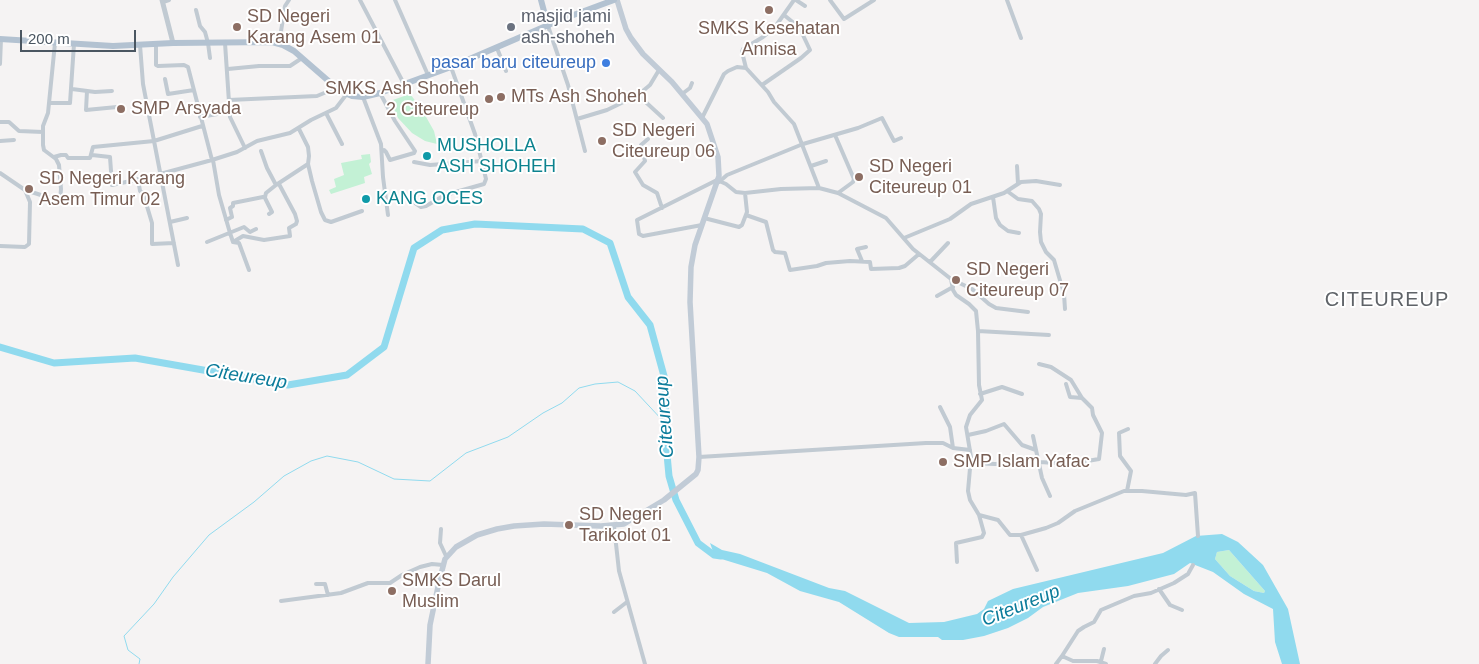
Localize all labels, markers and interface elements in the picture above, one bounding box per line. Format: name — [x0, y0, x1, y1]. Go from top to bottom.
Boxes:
marker: SMKS Kesehatan Annisa — [763, 4, 775, 16]
place label: SD Negeri Karang Asem 01 — [247, 6, 381, 48]
place label: masjid jami ash-shoheh — [521, 6, 615, 48]
place label: SMKS Kesehatan Annisa — [698, 18, 840, 60]
scale bar — [22, 20, 139, 52]
marker: SD Negeri Karang Asem 01 — [231, 21, 243, 33]
marker: masjid jami ash-shoheh — [505, 21, 517, 33]
text: 200 m — [28, 30, 70, 47]
place label: pasar baru citeureup — [431, 52, 596, 74]
marker: pasar baru citeureup — [600, 57, 612, 69]
place label: SMKS Ash Shoheh 2 Citeureup — [325, 78, 479, 120]
place label: MTs Ash Shoheh — [511, 86, 647, 108]
marker: MTs Ash Shoheh — [495, 91, 507, 103]
marker: SMKS Ash Shoheh 2 Citeureup — [483, 93, 495, 105]
place label: SMP Arsyada — [131, 98, 241, 120]
marker: SMP Arsyada — [115, 103, 127, 115]
place label: SD Negeri Citeureup 06 — [612, 120, 715, 162]
place label: MUSHOLLA ASH SHOHEH — [437, 135, 556, 178]
marker: SD Negeri Citeureup 06 — [596, 135, 608, 147]
marker: MUSHOLLA ASH SHOHEH — [421, 150, 433, 162]
place label: SD Negeri Citeureup 01 — [869, 156, 972, 198]
place label: SD Negeri Karang Asem Timur 02 — [39, 168, 185, 210]
marker: SD Negeri Citeureup 01 — [853, 171, 865, 183]
marker: SD Negeri Karang Asem Timur 02 — [23, 183, 35, 195]
place label: KANG OCES — [376, 188, 483, 210]
marker: KANG OCES — [360, 193, 372, 205]
place label: SD Negeri Citeureup 07 — [966, 259, 1069, 302]
marker: SD Negeri Citeureup 07 — [950, 274, 962, 286]
district label: CITEUREUP — [1324, 288, 1450, 312]
water label: Citeureup — [204, 359, 288, 395]
water label: Citeureup — [651, 375, 679, 459]
place label: SMP Islam Yafac — [953, 451, 1090, 473]
marker: SMP Islam Yafac — [937, 456, 949, 468]
place label: SD Negeri Tarikolot 01 — [579, 504, 671, 546]
marker: SD Negeri Tarikolot 01 — [563, 519, 575, 531]
place label: SMKS Darul Muslim — [402, 570, 501, 612]
water label: Citeureup — [979, 580, 1063, 632]
marker: SMKS Darul Muslim — [386, 585, 398, 597]

